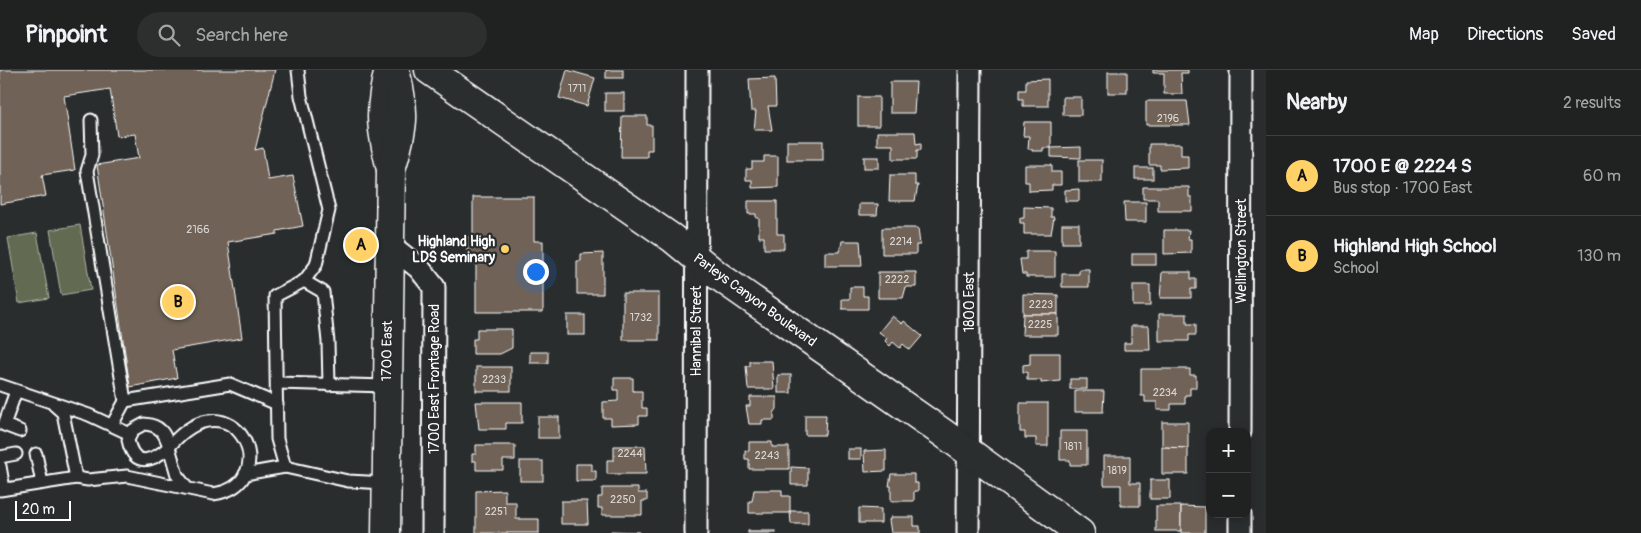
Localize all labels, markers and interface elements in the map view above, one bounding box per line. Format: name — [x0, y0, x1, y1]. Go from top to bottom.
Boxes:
search box — [137, 12, 487, 57]
text: Pinpoint — [25, 20, 107, 49]
icon: search — [155, 21, 183, 49]
text: Search here — [195, 23, 288, 47]
text: Map — [1409, 23, 1439, 46]
text: Directions — [1467, 23, 1543, 46]
text: Saved — [1571, 23, 1616, 46]
house number: 1711 — [568, 82, 586, 95]
text: Nearby — [1286, 89, 1347, 116]
text: 2 results — [1563, 93, 1621, 113]
house number: 2196 — [1157, 112, 1179, 125]
text: 1700 E @ 2224 S — [1333, 154, 1472, 178]
text: A — [1297, 166, 1307, 186]
text: 60 m — [1583, 166, 1621, 186]
text: Bus stop · 1700 East — [1333, 178, 1472, 198]
street label: Wellington Street — [1233, 198, 1250, 303]
house number: 2166 — [186, 223, 210, 236]
pin: A — [345, 226, 377, 264]
place label: Highland High LDS Seminary — [412, 233, 495, 266]
text: Highland High School — [1333, 234, 1497, 258]
house number: 2214 — [890, 235, 913, 248]
marker: Highland High LDS Seminary — [499, 243, 511, 255]
text: B — [1297, 246, 1307, 266]
text: 130 m — [1577, 246, 1621, 266]
street label: Parleys Canyon Boulevard — [690, 250, 820, 350]
text: School — [1333, 258, 1379, 278]
your location — [523, 259, 549, 285]
street label: 1800 East — [961, 271, 978, 332]
house number: 2222 — [885, 273, 909, 286]
pin: B — [162, 283, 194, 321]
street label: Hannibal Street — [688, 285, 705, 377]
house number: 2223 — [1029, 298, 1053, 311]
street label: 1700 East Frontage Road — [426, 304, 443, 454]
house number: 1732 — [630, 311, 652, 324]
house number: 2225 — [1028, 318, 1052, 331]
street label: 1700 East — [378, 320, 396, 382]
house number: 2233 — [482, 373, 506, 386]
house number: 2234 — [1153, 386, 1178, 399]
map controls — [1206, 428, 1251, 518]
button: + — [1206, 428, 1251, 473]
house number: 1811 — [1064, 440, 1082, 453]
house number: 2244 — [617, 447, 643, 460]
house number: 2243 — [755, 449, 779, 462]
house number: 1819 — [1107, 464, 1127, 477]
button: − — [1206, 473, 1251, 518]
house number: 2250 — [610, 493, 636, 506]
scale bar — [15, 498, 71, 521]
text: 20 m — [22, 501, 55, 518]
house number: 2251 — [485, 505, 507, 518]

